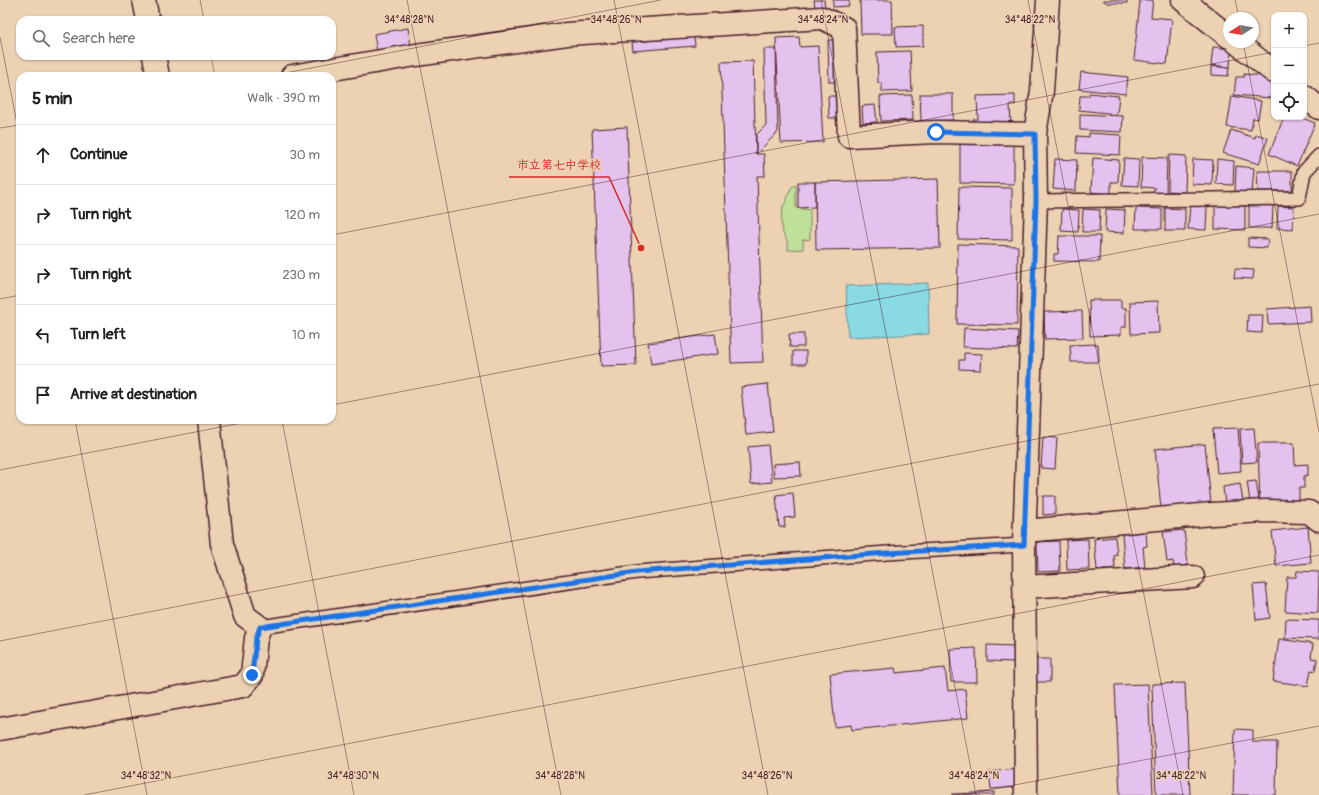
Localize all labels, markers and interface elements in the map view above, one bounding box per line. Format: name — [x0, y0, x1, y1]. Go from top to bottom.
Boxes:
north arrow — [1223, 12, 1259, 48]
map controls — [1271, 12, 1307, 120]
button: + — [1271, 12, 1307, 48]
text: 34°48'28"N — [384, 14, 434, 26]
text: 34°48'26"N — [591, 14, 642, 26]
text: 34°48'24"N — [798, 14, 849, 26]
text: 34°48'22"N — [1005, 14, 1056, 26]
search box — [16, 16, 336, 60]
icon: search — [30, 27, 52, 49]
text: Search here — [62, 29, 135, 48]
button: − — [1271, 48, 1307, 84]
button: locate — [1271, 84, 1307, 120]
text: 5 min — [32, 88, 72, 109]
text: Walk · 390 m — [247, 90, 320, 106]
route start — [927, 123, 945, 141]
icon: ahead — [32, 144, 54, 166]
text: Continue — [70, 145, 128, 164]
text: 30 m — [290, 147, 320, 163]
callout: 市立第七中学校 — [509, 153, 609, 177]
text: 市立第七中学校 — [517, 158, 601, 173]
icon: right — [32, 204, 54, 226]
text: Turn right — [70, 205, 131, 224]
text: 120 m — [284, 207, 320, 223]
icon: right — [32, 264, 54, 286]
text: Turn right — [70, 265, 131, 284]
text: 230 m — [283, 267, 320, 283]
icon: left — [32, 324, 54, 346]
text: Turn left — [70, 325, 126, 344]
text: 10 m — [292, 327, 320, 343]
icon: arrive — [32, 384, 54, 406]
text: Arrive at destination — [70, 385, 197, 404]
route end — [243, 666, 261, 684]
text: 34°48'32"N — [121, 770, 172, 782]
text: 34°48'30"N — [327, 770, 379, 782]
text: 34°48'28"N — [535, 770, 585, 782]
text: 34°48'26"N — [742, 770, 793, 782]
text: 34°48'24"N — [949, 770, 1000, 782]
text: 34°48'22"N — [1156, 770, 1207, 782]

